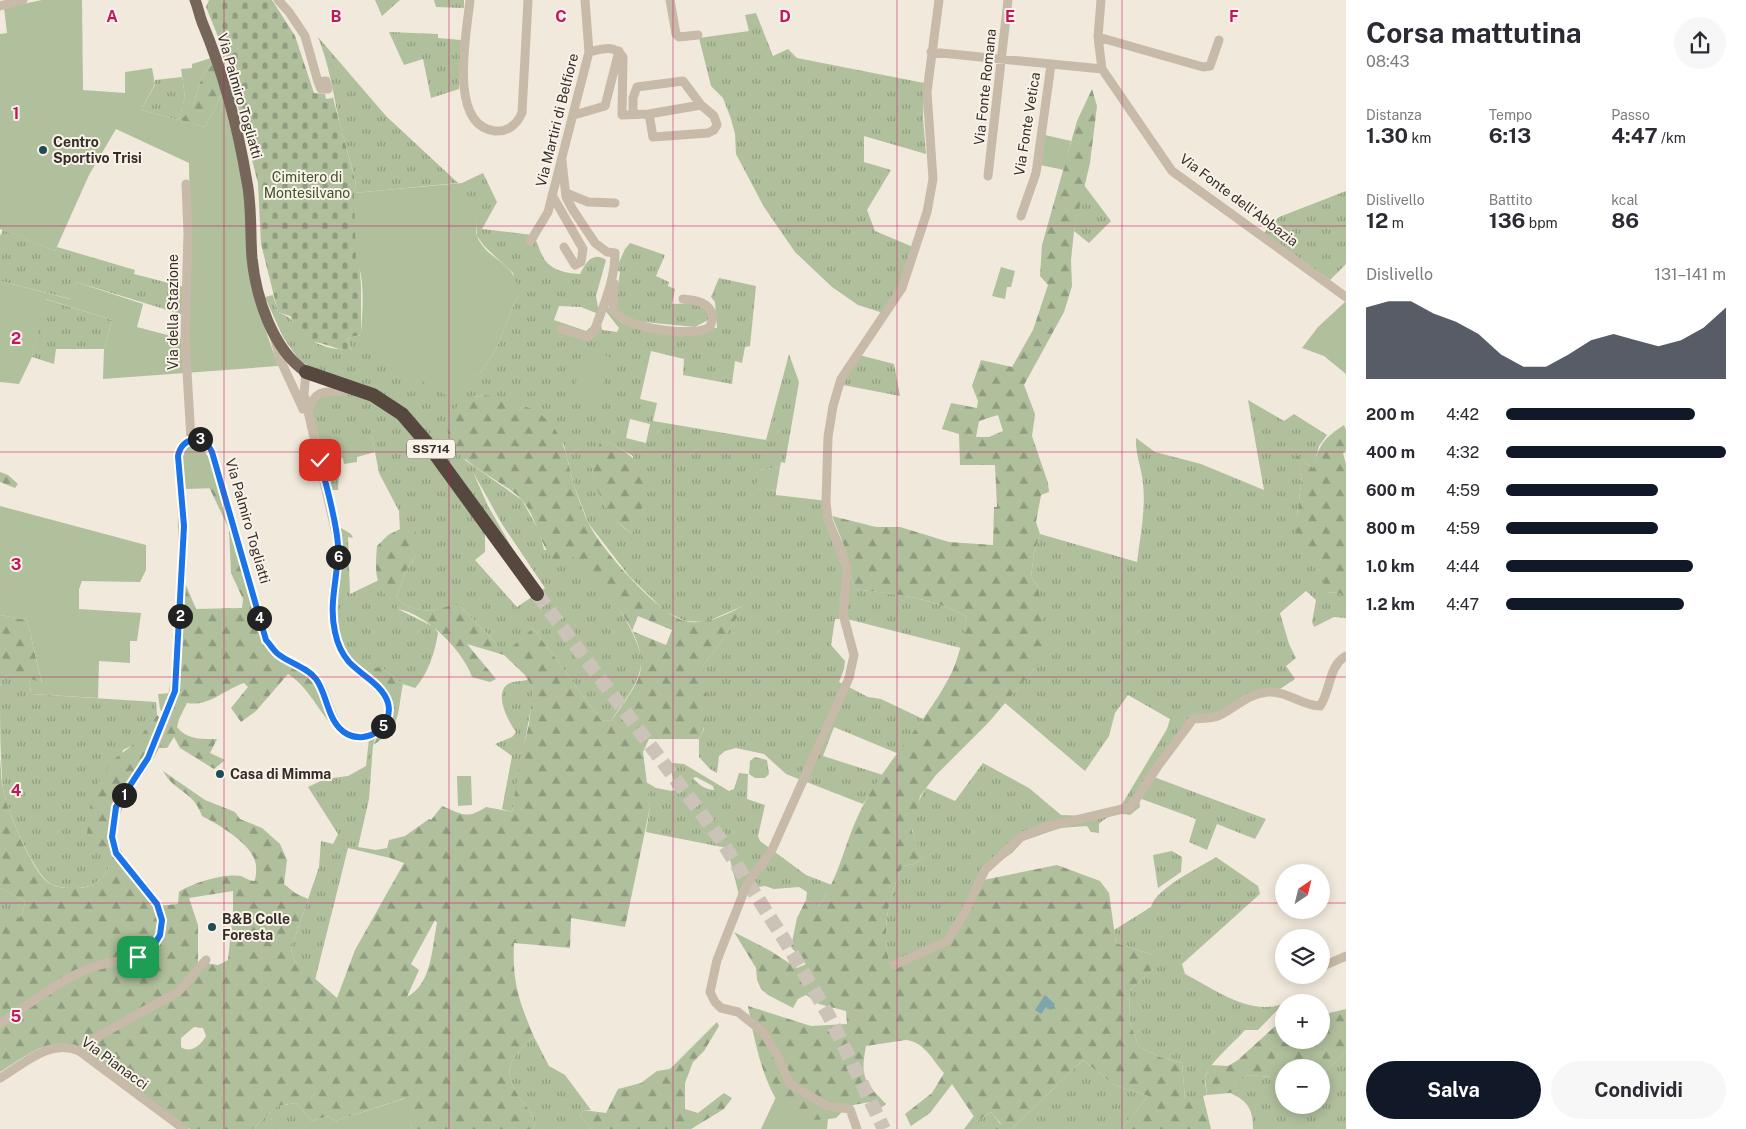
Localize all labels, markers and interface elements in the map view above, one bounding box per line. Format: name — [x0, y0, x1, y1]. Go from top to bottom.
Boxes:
text: A — [106, 7, 118, 26]
text: B — [331, 7, 342, 26]
text: C — [555, 7, 567, 26]
text: D — [779, 7, 791, 26]
text: E — [1005, 7, 1015, 26]
text: F — [1229, 7, 1239, 26]
text: Corsa mattutina — [1366, 16, 1582, 49]
button: share — [1674, 17, 1726, 69]
street label: Via Fonte Romana — [971, 28, 999, 146]
street label: Via Palmiro Togliatti — [214, 31, 266, 161]
street label: Via Martiri di Belfiore — [533, 51, 581, 188]
text: 08:43 — [1366, 52, 1410, 71]
street label: Via Fonte Vetica — [1011, 71, 1043, 177]
text: 1 — [13, 104, 19, 123]
text: Distanza — [1366, 107, 1422, 123]
text: Tempo — [1489, 107, 1532, 123]
text: Passo — [1611, 107, 1650, 123]
text: 1.30 — [1366, 123, 1408, 148]
text: 6:13 — [1489, 123, 1531, 148]
text: 4:47 — [1611, 123, 1658, 148]
text: km — [1408, 130, 1431, 146]
text: /km — [1658, 130, 1686, 146]
place label: Centro Sportivo Trisi — [53, 134, 142, 166]
marker: Centro Sportivo Trisi — [37, 144, 49, 156]
street label: Via Fonte dell'Abbazia — [1177, 150, 1301, 250]
park label: Cimitero di Montesilvano — [264, 169, 350, 201]
text: Dislivello — [1366, 192, 1425, 208]
text: Battito — [1489, 192, 1532, 208]
text: kcal — [1611, 192, 1638, 208]
text: 12 — [1366, 208, 1388, 233]
text: 136 — [1489, 208, 1525, 233]
text: 86 — [1611, 208, 1639, 233]
text: m — [1388, 215, 1404, 231]
text: bpm — [1525, 215, 1558, 231]
street label: Via della Stazione — [165, 254, 181, 370]
text: Dislivello — [1366, 265, 1433, 284]
text: 131–141 m — [1654, 265, 1726, 284]
text: 2 — [11, 329, 21, 348]
text: 200 m — [1366, 405, 1415, 424]
text: 4:42 — [1446, 405, 1479, 424]
pin: 3 — [188, 426, 212, 452]
text: 3 — [196, 431, 205, 447]
pin — [299, 439, 341, 481]
road number: SS714 — [407, 439, 455, 458]
text: 400 m — [1366, 443, 1415, 462]
text: 4:32 — [1446, 443, 1479, 462]
icon: check — [306, 446, 334, 474]
street label: Via Palmiro Togliatti — [222, 456, 274, 586]
text: 600 m — [1366, 481, 1415, 500]
text: 4:59 — [1446, 481, 1480, 500]
text: 800 m — [1366, 519, 1415, 538]
text: 4:59 — [1446, 519, 1480, 538]
pin: 6 — [326, 544, 350, 570]
text: 6 — [334, 549, 343, 565]
text: 3 — [11, 555, 21, 574]
text: 1.0 km — [1366, 557, 1415, 576]
text: 4:44 — [1446, 557, 1480, 576]
text: 1.2 km — [1366, 595, 1415, 614]
text: 4:47 — [1446, 595, 1479, 614]
pin: 2 — [168, 604, 192, 628]
pin: 4 — [246, 606, 272, 630]
text: 2 — [176, 608, 185, 624]
text: 4 — [255, 610, 264, 626]
pin: 5 — [370, 714, 396, 738]
text: 5 — [379, 718, 388, 734]
place label: Casa di Mimma — [230, 766, 331, 782]
marker: Casa di Mimma — [214, 768, 226, 780]
text: 4 — [11, 781, 22, 800]
pin: 1 — [112, 782, 136, 808]
text: 1 — [122, 787, 128, 803]
north arrow — [1275, 864, 1330, 919]
map controls — [1275, 864, 1330, 1114]
place label: B&B Colle Foresta — [222, 911, 290, 943]
marker: B&B Colle Foresta — [206, 921, 218, 933]
button: layers — [1275, 929, 1330, 984]
pin — [117, 936, 159, 978]
icon: arrive — [124, 943, 152, 971]
button: + — [1275, 994, 1330, 1049]
text: 5 — [11, 1007, 22, 1026]
street label: Via Pianacci — [79, 1033, 151, 1093]
button: − — [1275, 1059, 1330, 1114]
button: Salva — [1366, 1061, 1541, 1119]
button: Condividi — [1551, 1061, 1726, 1119]

